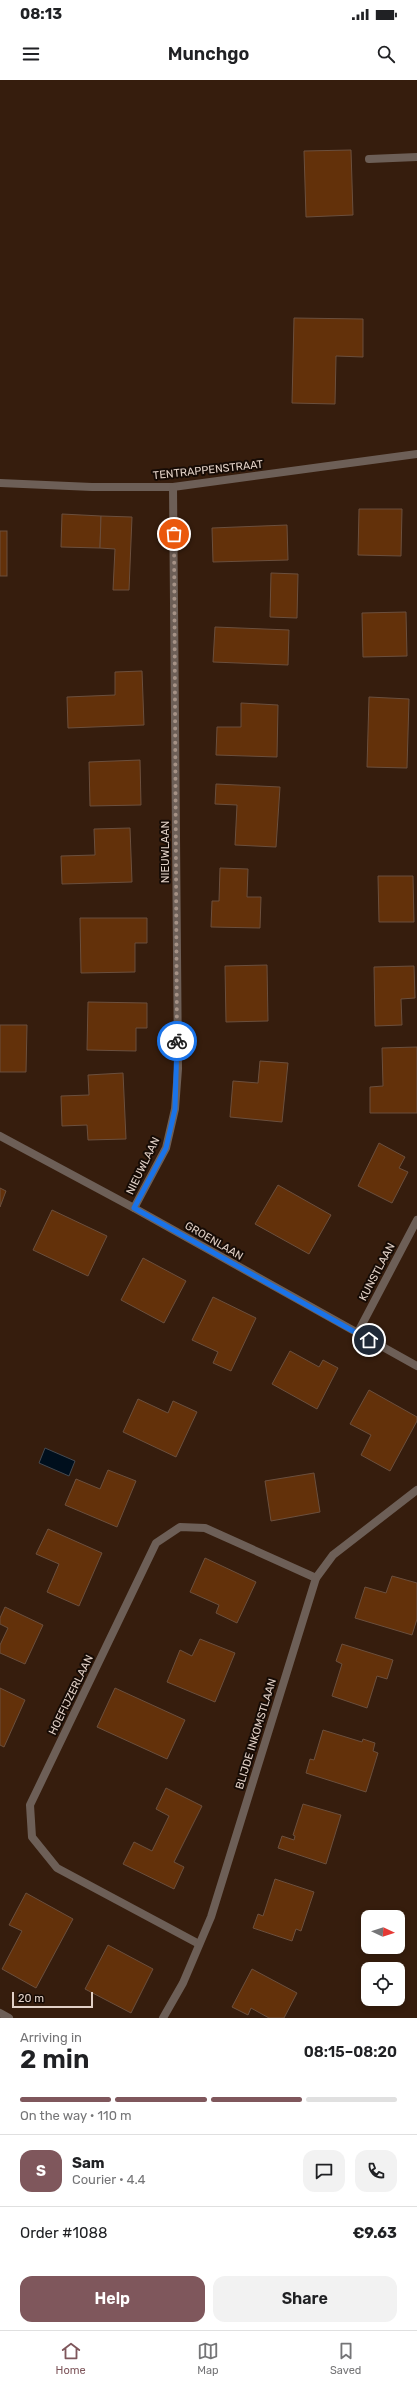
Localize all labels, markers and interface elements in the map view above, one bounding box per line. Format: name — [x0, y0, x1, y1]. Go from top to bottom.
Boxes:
text: 08:13 — [20, 5, 62, 23]
icon: menu — [20, 43, 42, 65]
text: Munchgo — [168, 43, 249, 65]
icon: search — [375, 43, 397, 65]
street label: TENTRAPPENSTRAAT — [152, 458, 264, 482]
pin — [157, 517, 191, 551]
icon: bag — [163, 523, 185, 545]
street label: NIEUWLAAN — [159, 821, 172, 883]
courier — [157, 1021, 197, 1061]
icon: bike — [166, 1030, 188, 1052]
street label: NIEUWLAAN — [123, 1135, 163, 1197]
street label: GROENLAAN — [183, 1219, 245, 1263]
street label: KUNSTLAAN — [356, 1241, 398, 1303]
pin — [352, 1323, 386, 1357]
icon: home — [358, 1329, 380, 1351]
street label: HOEFIJZERLAAN — [46, 1653, 96, 1737]
street label: BLIJDE INKOMSTLAAN — [233, 1677, 279, 1791]
north arrow — [361, 1910, 405, 1954]
map controls — [361, 1910, 405, 2006]
button: locate — [361, 1962, 405, 2006]
scale bar — [12, 1990, 93, 2009]
text: 20 m — [18, 1992, 44, 2005]
text: Arriving in — [20, 2030, 82, 2045]
text: 08:15–08:20 — [304, 2043, 397, 2061]
text: 2 min — [20, 2044, 89, 2075]
text: On the way · 110 m — [20, 2108, 132, 2123]
button: chat — [303, 2150, 345, 2192]
button: phone — [355, 2150, 397, 2192]
text: Sam — [72, 2154, 105, 2172]
text: S — [36, 2162, 46, 2180]
text: Courier · 4.4 — [72, 2172, 146, 2187]
text: Order #1088 — [20, 2224, 108, 2242]
text: €9.63 — [353, 2224, 397, 2242]
button: Help — [20, 2276, 205, 2322]
button: Share — [213, 2276, 397, 2322]
tab: Home — [56, 2340, 86, 2377]
tab: Map — [197, 2340, 219, 2377]
tab: Saved — [330, 2340, 361, 2377]

